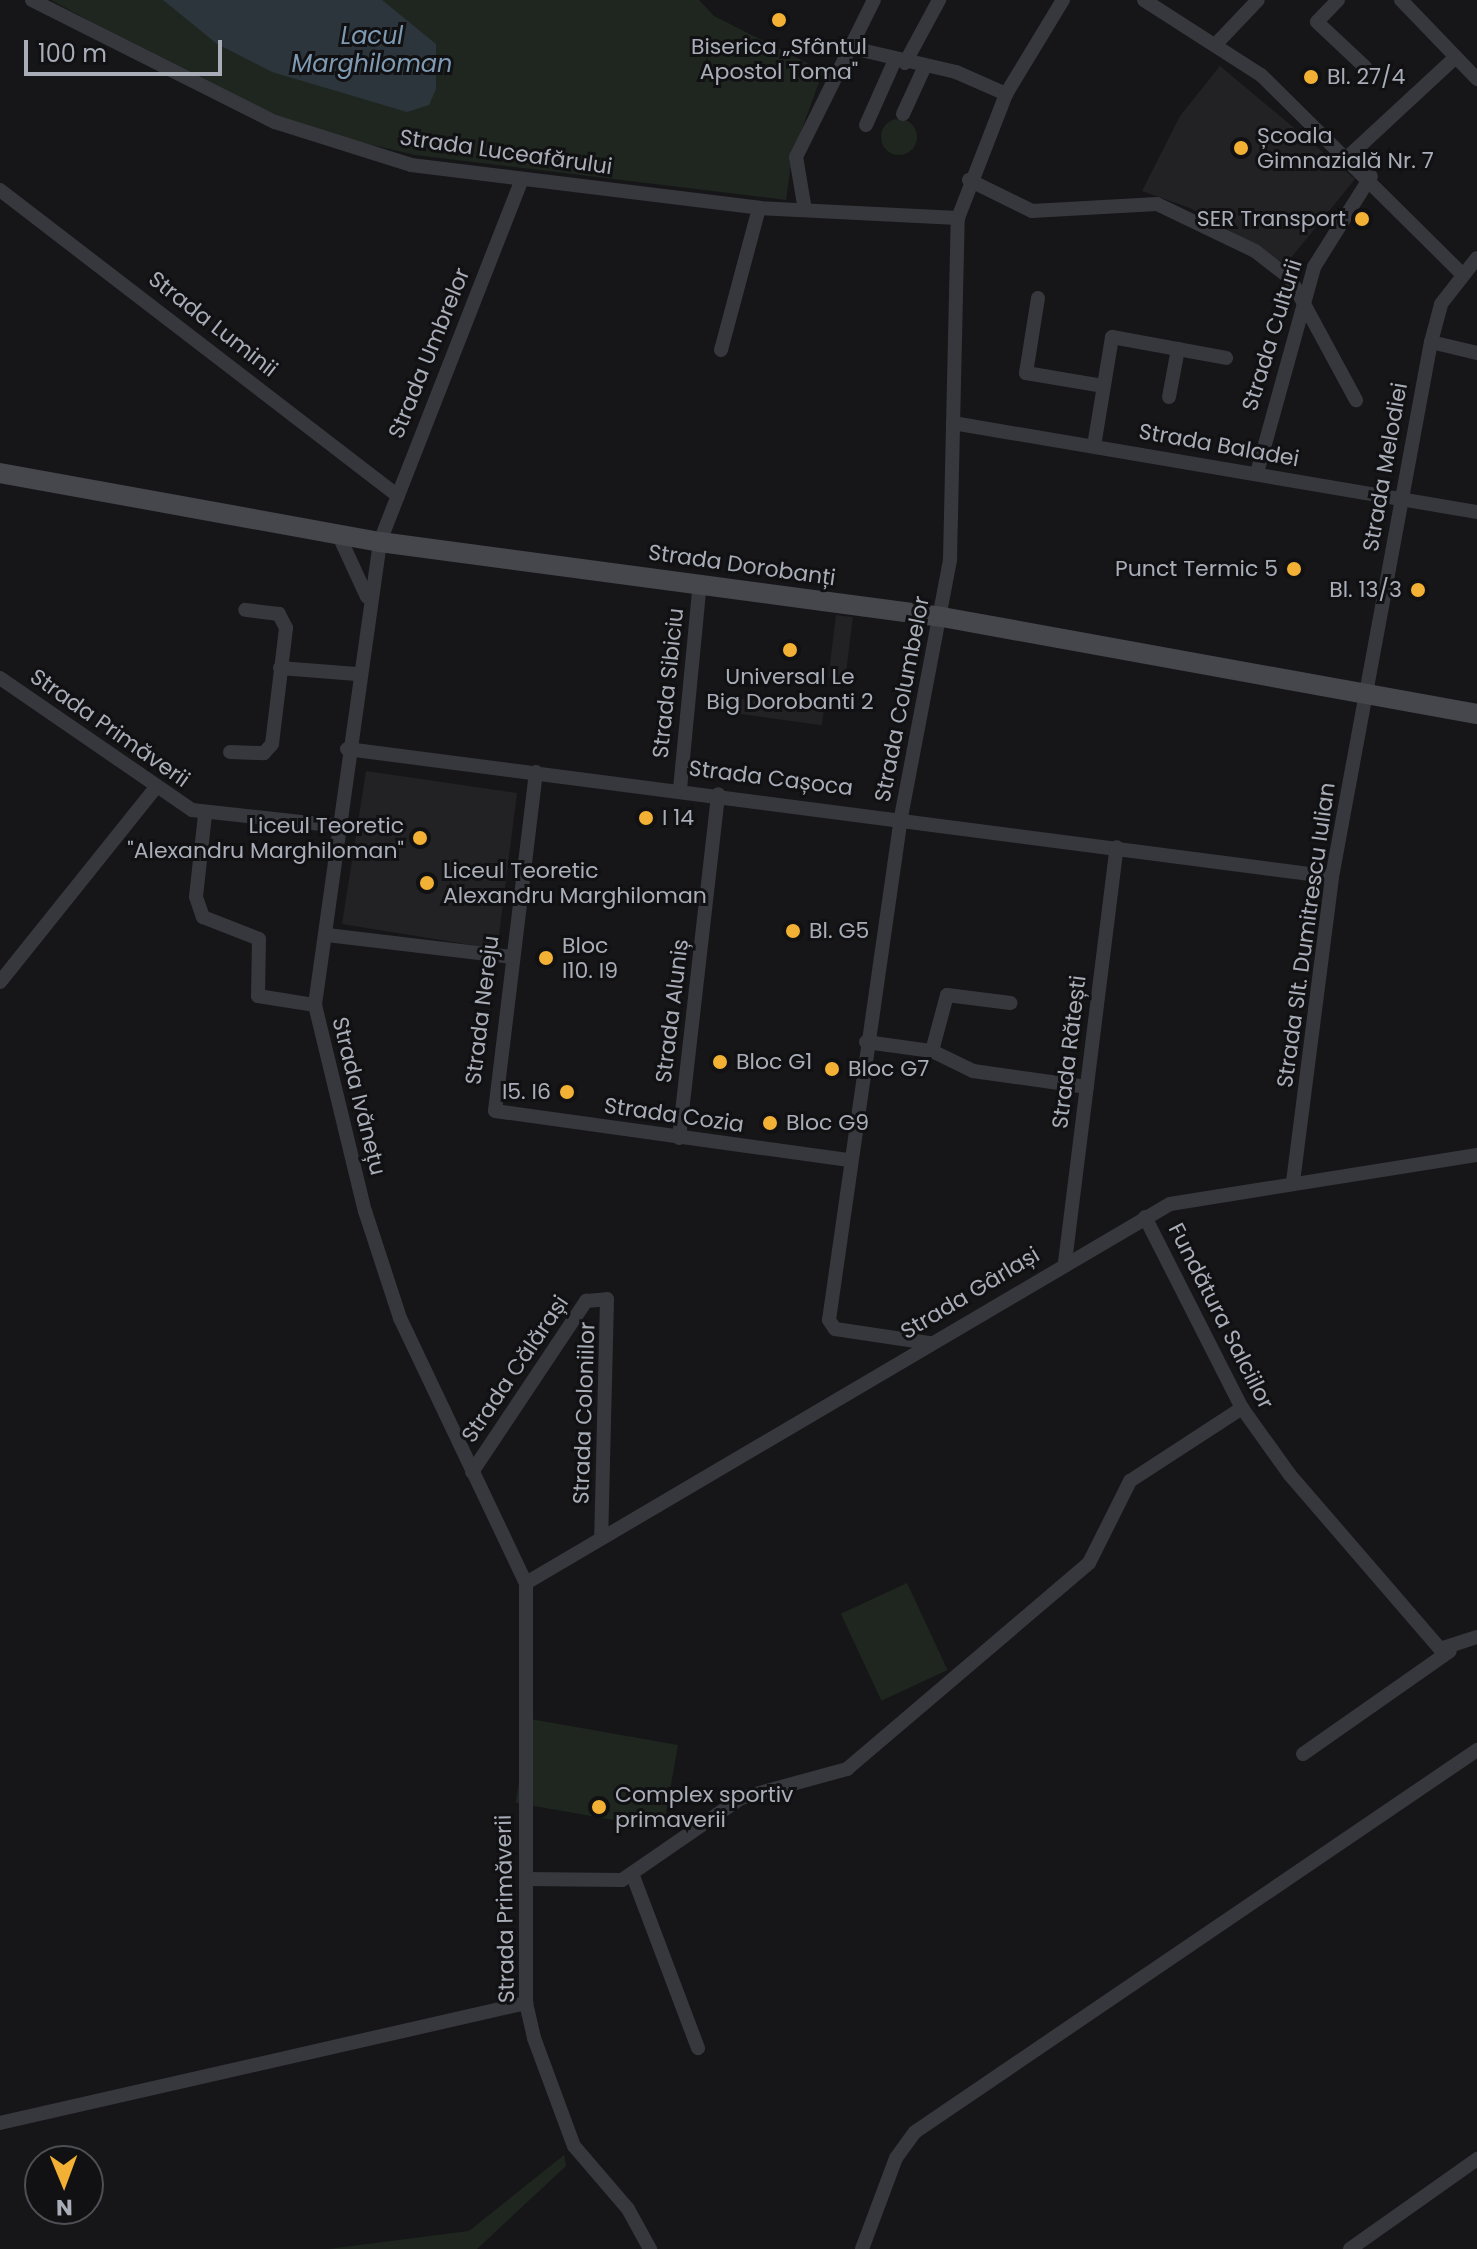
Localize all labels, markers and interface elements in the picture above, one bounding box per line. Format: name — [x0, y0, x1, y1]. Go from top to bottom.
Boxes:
marker: Biserica „Sfântul Apostol Toma" — [770, 11, 788, 29]
water label: Lacul Marghiloman — [292, 22, 452, 78]
scale bar — [28, 24, 226, 74]
place label: Biserica „Sfântul Apostol Toma" — [691, 33, 867, 84]
text: 100 m — [38, 37, 107, 70]
place label: Bl. 27/4 — [1327, 64, 1405, 90]
marker: Bl. 27/4 — [1302, 68, 1320, 86]
place label: Școala Gimnazială Nr. 7 — [1257, 122, 1434, 174]
street label: Strada Luceafărului — [398, 124, 614, 180]
marker: Școala Gimnazială Nr. 7 — [1232, 139, 1250, 157]
place label: SER Transport — [1197, 206, 1346, 232]
marker: SER Transport — [1353, 210, 1371, 228]
street label: Strada Culturii — [1236, 256, 1308, 414]
street label: Strada Umbrelor — [383, 264, 475, 442]
street label: Strada Luminii — [143, 266, 283, 382]
street label: Strada Melodiei — [1357, 380, 1413, 554]
street label: Strada Baladei — [1137, 418, 1301, 472]
street label: Strada Dorobanți — [647, 539, 837, 591]
place label: Punct Termic 5 — [1115, 556, 1278, 582]
marker: Punct Termic 5 — [1285, 560, 1303, 578]
place label: Bl. 13/3 — [1329, 577, 1402, 603]
marker: Bl. 13/3 — [1409, 581, 1427, 599]
street label: Strada Columbelor — [869, 594, 935, 804]
street label: Strada Sibiciu — [647, 606, 689, 760]
marker: Universal Le Big Dorobanti 2 — [781, 641, 799, 659]
street label: Strada Primăverii — [25, 663, 195, 793]
place label: Universal Le Big Dorobanti 2 — [706, 663, 874, 714]
street label: Strada Cașoca — [687, 755, 855, 801]
street label: Strada Slt. Dumitrescu Iulian — [1271, 781, 1341, 1089]
place label: I 14 — [662, 805, 694, 831]
marker: I 14 — [637, 809, 655, 827]
place label: Liceul Teoretic "Alexandru Marghiloman" — [127, 812, 404, 864]
marker: Liceul Teoretic "Alexandru Marghiloman" — [411, 829, 429, 847]
place label: Liceul Teoretic Alexandru Marghiloman — [443, 857, 707, 908]
marker: Liceul Teoretic Alexandru Marghiloman — [418, 874, 436, 892]
place label: Bl. G5 — [809, 918, 869, 944]
marker: Bl. G5 — [784, 922, 802, 940]
place label: Bloc I10. I9 — [562, 932, 618, 984]
street label: Strada Nereju — [460, 934, 504, 1086]
street label: Strada Aluniș — [650, 937, 694, 1085]
marker: Bloc I10. I9 — [537, 949, 555, 967]
street label: Strada Rătești — [1046, 974, 1092, 1130]
street label: Strada Ivănețu — [327, 1014, 391, 1178]
place label: Bloc G1 — [736, 1049, 812, 1075]
marker: Bloc G1 — [711, 1053, 729, 1071]
place label: Bloc G7 — [848, 1056, 929, 1082]
marker: Bloc G7 — [823, 1060, 841, 1078]
place label: I5. I6 — [502, 1079, 551, 1105]
marker: I5. I6 — [558, 1083, 576, 1101]
street label: Strada Cozia — [602, 1092, 746, 1138]
place label: Bloc G9 — [786, 1110, 869, 1136]
marker: Bloc G9 — [761, 1114, 779, 1132]
street label: Fundătura Salciilor — [1163, 1219, 1279, 1413]
street label: Strada Gârlași — [896, 1241, 1044, 1345]
street label: Strada Călărași — [456, 1290, 574, 1448]
street label: Strada Coloniilor — [568, 1321, 600, 1505]
place label: Complex sportiv primaverii — [615, 1781, 793, 1832]
marker: Complex sportiv primaverii — [590, 1798, 608, 1816]
street label: Strada Primăverii — [490, 1815, 520, 2003]
north arrow — [24, 2145, 104, 2225]
text: N — [56, 2192, 73, 2223]

